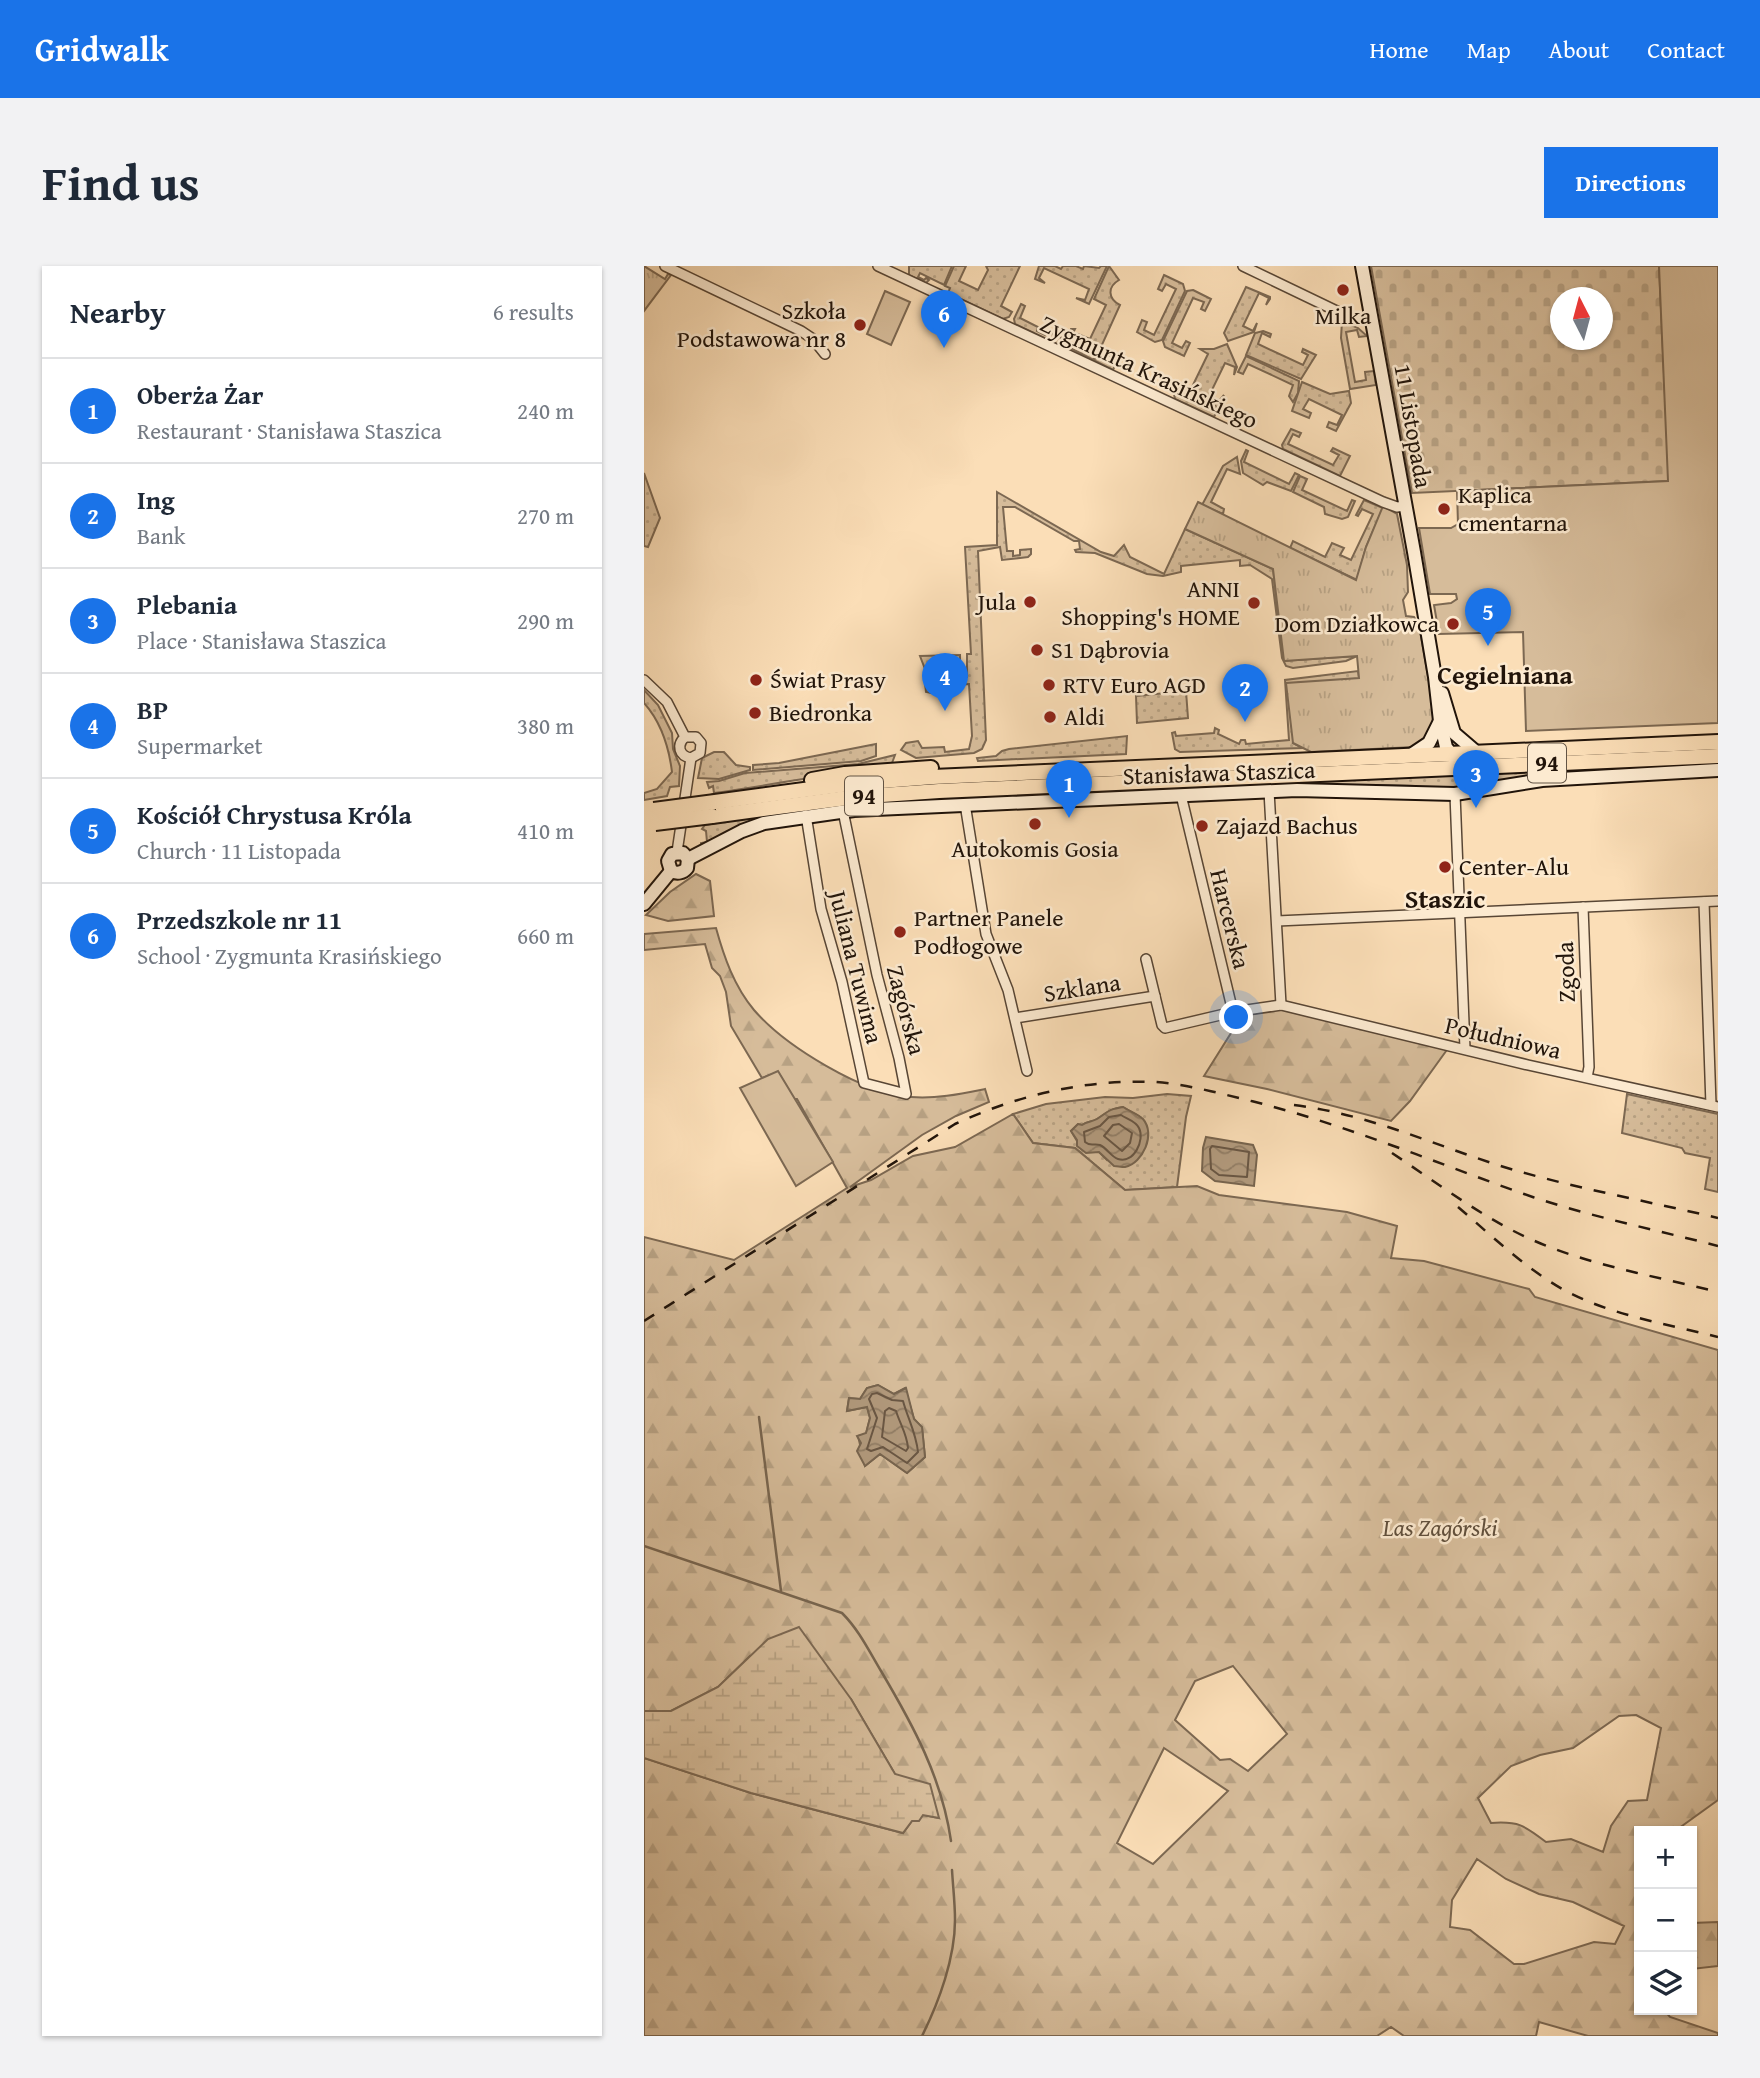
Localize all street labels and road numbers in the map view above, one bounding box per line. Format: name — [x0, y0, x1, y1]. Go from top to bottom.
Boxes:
street label: Zygmunta Krasińskiego — [1035, 306, 1264, 437]
street label: 11 Listopada — [1385, 361, 1442, 491]
road number: 94 — [1528, 743, 1566, 782]
street label: Stanisława Staszica — [1122, 752, 1317, 793]
road number: 94 — [845, 776, 883, 816]
street label: Harcerska — [1201, 865, 1260, 973]
street label: Juliana Tuwima — [820, 884, 893, 1048]
street label: Zgoda — [1547, 940, 1584, 1003]
street label: Zagórska — [878, 961, 935, 1059]
street label: Szklana — [1041, 964, 1123, 1011]
street label: Południowa — [1442, 1007, 1565, 1068]

